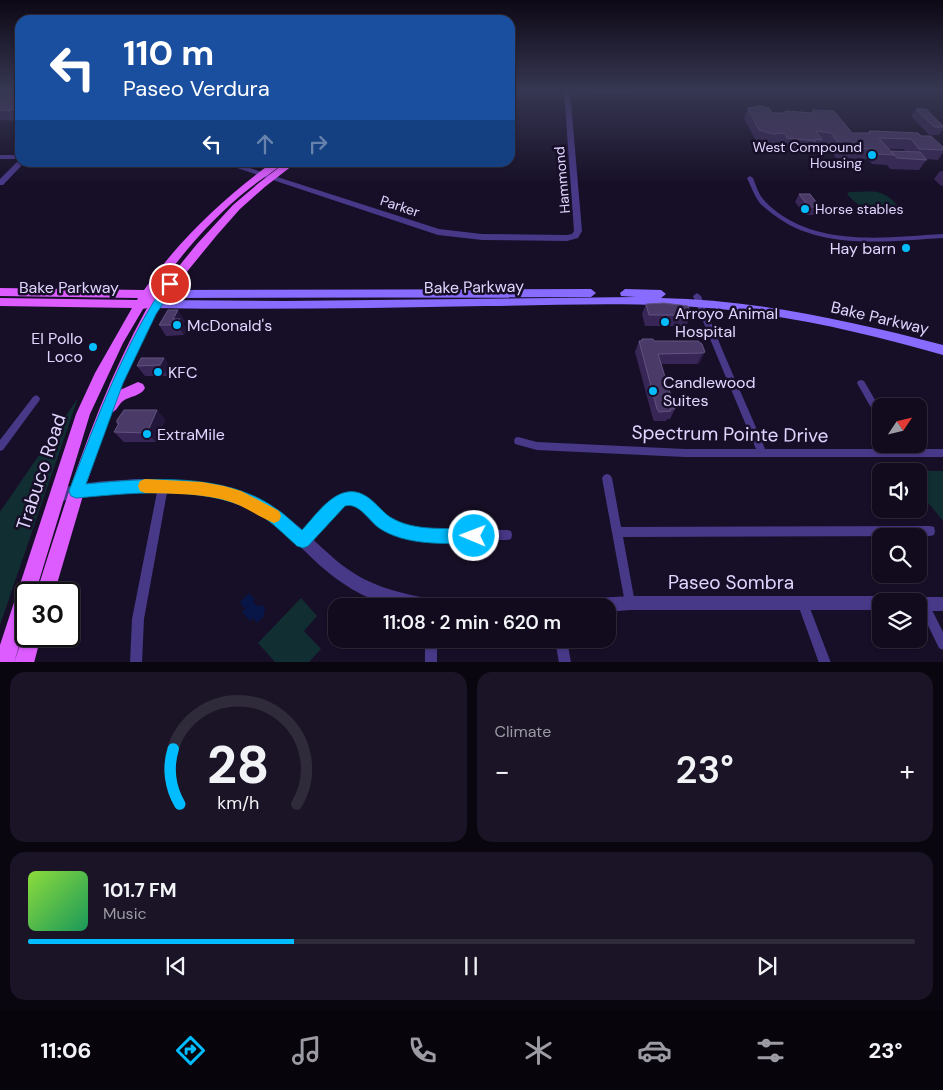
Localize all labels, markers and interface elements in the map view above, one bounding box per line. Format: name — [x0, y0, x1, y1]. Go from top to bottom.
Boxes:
text: 110 m — [123, 30, 214, 76]
icon: left — [40, 35, 105, 100]
text: Paseo Verdura — [123, 74, 270, 103]
icon: left — [198, 130, 226, 158]
icon: ahead — [251, 130, 279, 158]
icon: right — [304, 130, 332, 158]
place label: West Compound Housing — [753, 138, 862, 172]
street label: Hammond — [550, 146, 574, 214]
marker: West Compound Housing — [866, 149, 878, 161]
street label: Parker — [378, 191, 422, 221]
place label: Horse stables — [815, 200, 903, 218]
marker: Horse stables — [799, 203, 811, 215]
place label: Hay barn — [830, 238, 896, 259]
marker: Hay barn — [900, 242, 912, 254]
pin — [149, 263, 191, 305]
icon: arrive — [156, 270, 184, 298]
street label: Bake Parkway — [424, 276, 524, 298]
street label: Bake Parkway — [19, 277, 119, 298]
street label: Bake Parkway — [829, 297, 931, 340]
place label: Arroyo Animal Hospital — [675, 303, 778, 342]
place label: McDonald's — [187, 315, 272, 336]
marker: Arroyo Animal Hospital — [659, 316, 671, 328]
marker: McDonald's — [171, 319, 183, 331]
place label: El Pollo Loco — [31, 328, 83, 367]
marker: El Pollo Loco — [87, 341, 99, 353]
place label: KFC — [168, 362, 197, 383]
marker: KFC — [152, 366, 164, 378]
place label: Candlewood Suites — [663, 372, 756, 411]
marker: Candlewood Suites — [647, 385, 659, 397]
north arrow — [872, 398, 928, 452]
map controls — [872, 398, 927, 648]
street label: Trabuco Road — [10, 411, 72, 533]
street label: Spectrum Pointe Drive — [631, 420, 829, 448]
place label: ExtraMile — [157, 424, 225, 445]
marker: ExtraMile — [141, 428, 153, 440]
button: sound — [872, 463, 927, 518]
position arrow — [447, 509, 499, 561]
button: search — [872, 528, 927, 583]
street label: Paseo Sombra — [668, 570, 794, 595]
speed limit sign: 30 — [15, 582, 80, 647]
button: layers — [872, 593, 927, 648]
text: 11:08 · 2 min · 620 m — [383, 610, 561, 635]
text: Climate — [495, 721, 551, 742]
text: 28 — [207, 731, 270, 799]
text: 23° — [676, 745, 734, 795]
text: − — [495, 753, 510, 790]
text: + — [900, 753, 915, 790]
text: km/h — [217, 791, 259, 815]
text: 101.7 FM — [103, 878, 177, 903]
text: Music — [103, 903, 147, 924]
icon: previous — [162, 952, 190, 980]
icon: pause — [457, 952, 485, 980]
icon: next — [753, 952, 781, 980]
icon: directions — [173, 1033, 208, 1068]
icon: music — [289, 1033, 324, 1068]
icon: phone — [405, 1033, 440, 1068]
icon: climate — [521, 1033, 556, 1068]
icon: car — [637, 1033, 672, 1068]
icon: filters — [753, 1033, 788, 1068]
text: 11:06 — [41, 1036, 92, 1065]
text: 23° — [869, 1036, 903, 1065]

